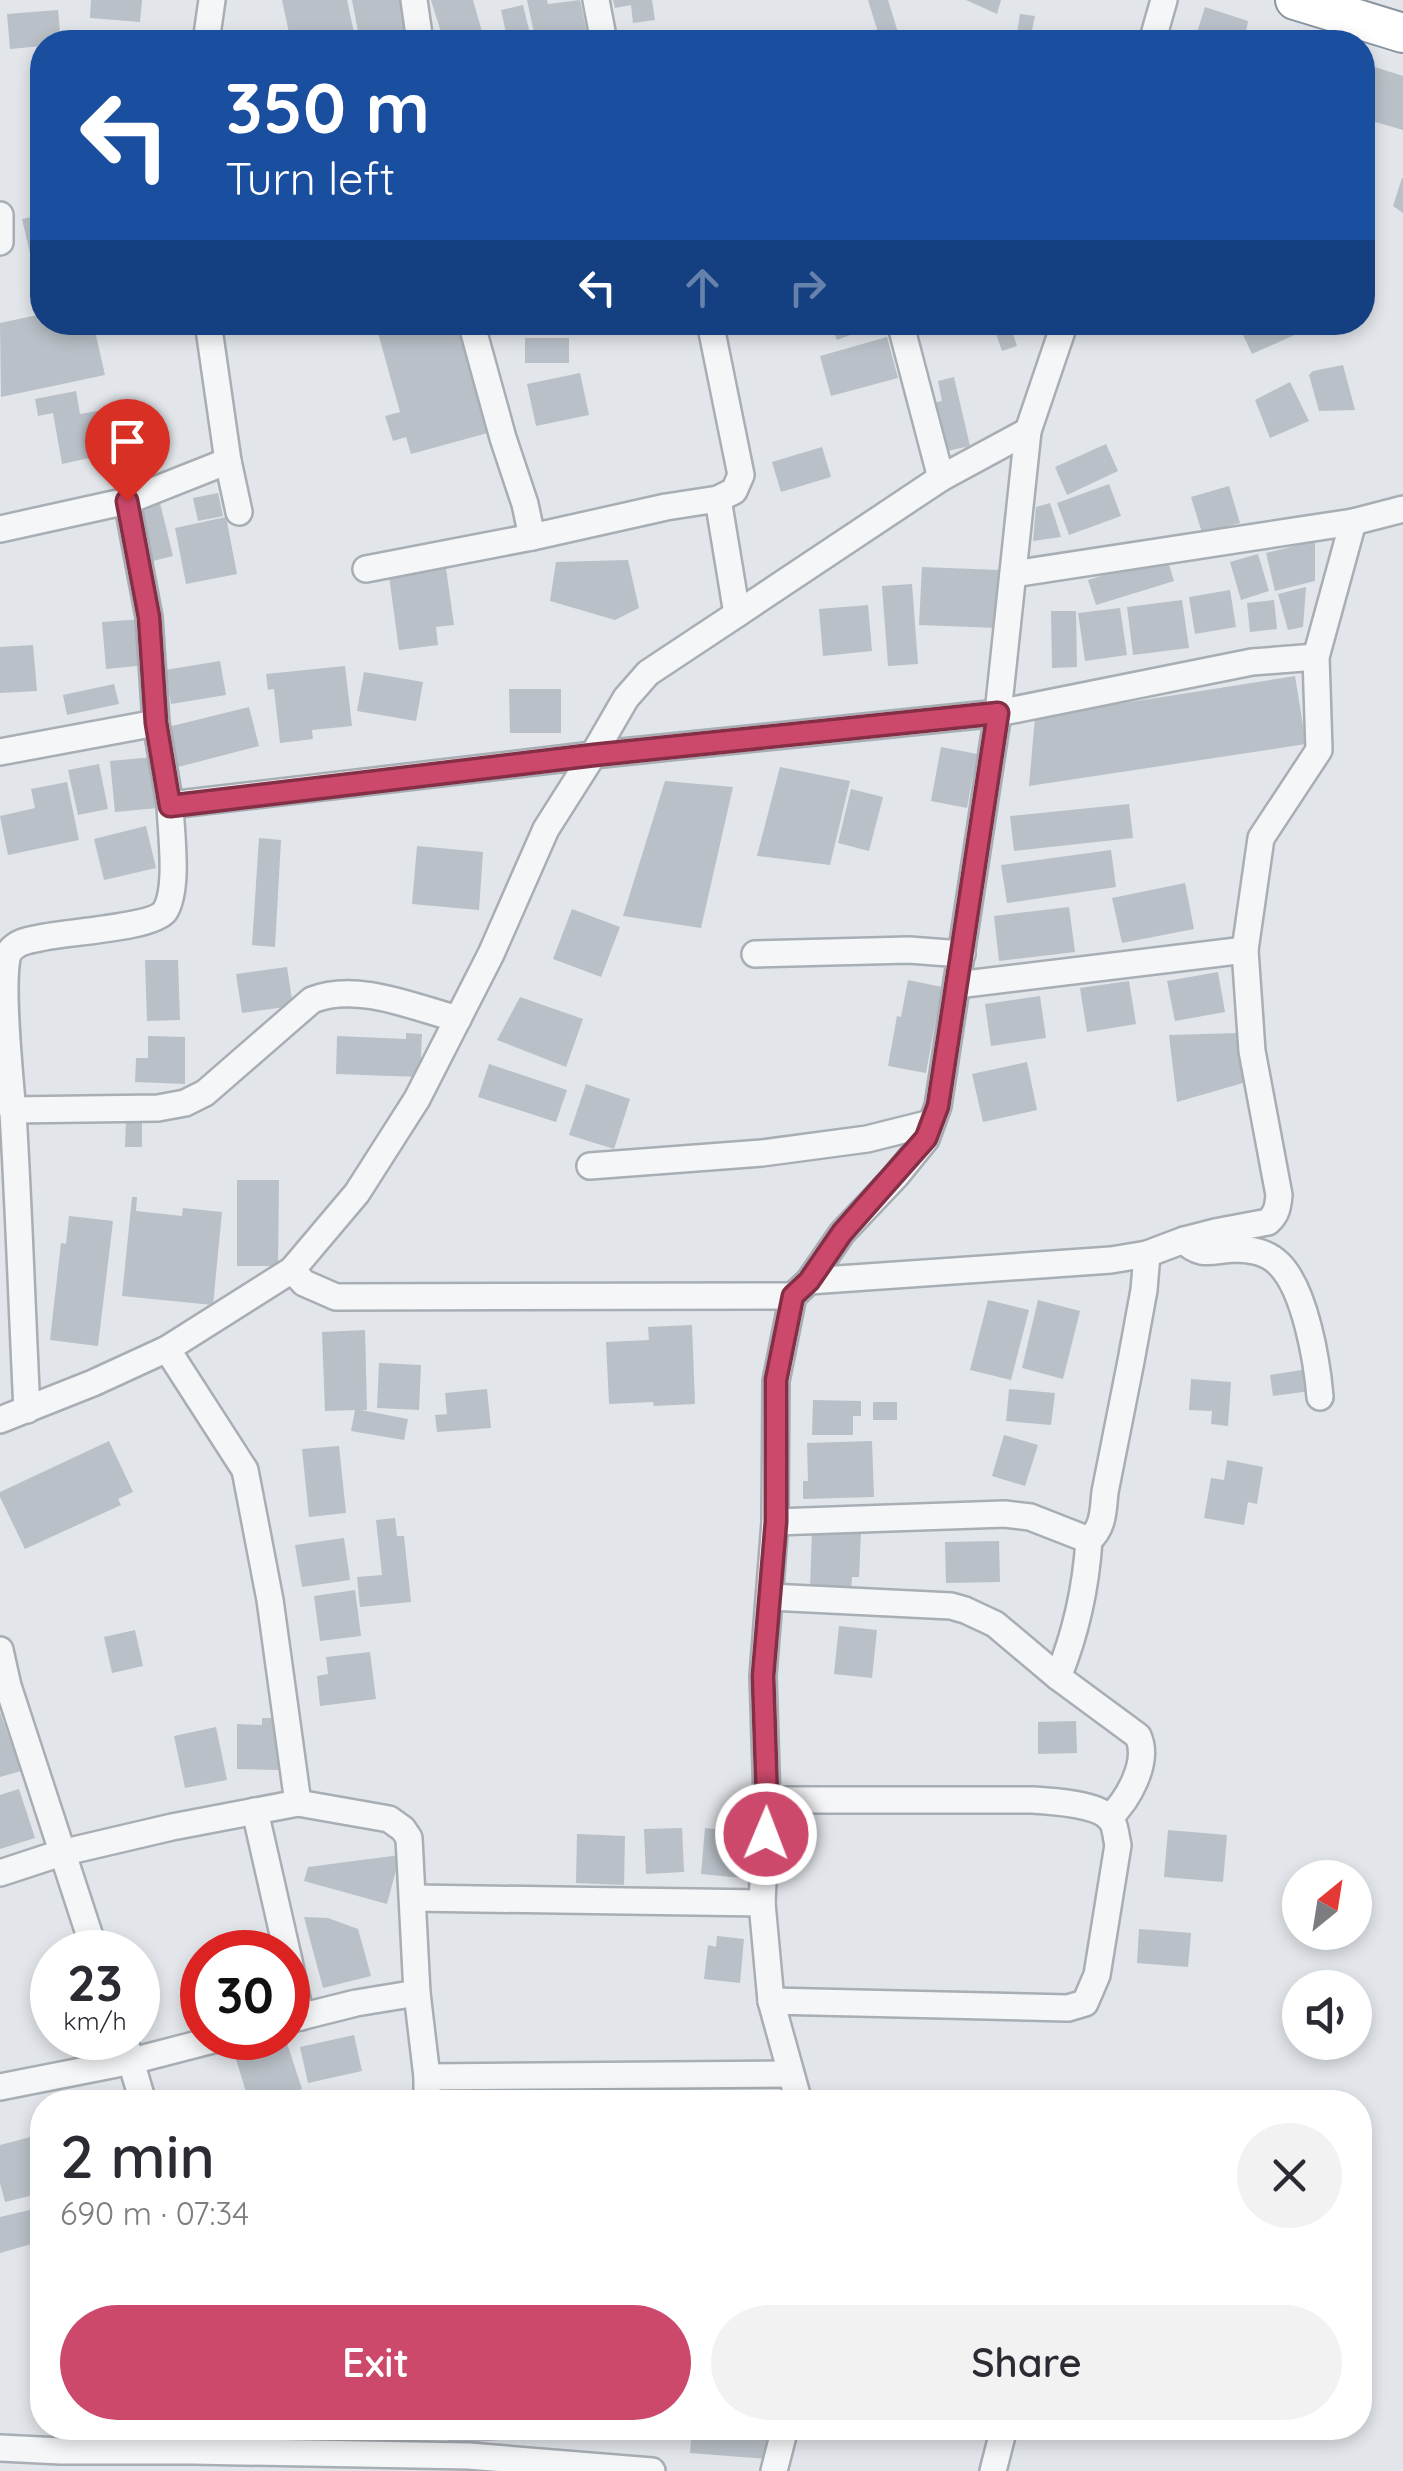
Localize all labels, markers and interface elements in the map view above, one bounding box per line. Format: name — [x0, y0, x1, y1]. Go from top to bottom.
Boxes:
text: 350 m — [225, 63, 430, 151]
icon: left — [60, 70, 190, 200]
text: Turn left — [225, 150, 395, 206]
icon: left — [570, 260, 625, 315]
icon: ahead — [675, 260, 730, 315]
icon: right — [780, 260, 835, 315]
pin — [85, 399, 170, 502]
icon: arrive — [100, 414, 155, 469]
position arrow — [714, 1782, 818, 1886]
north arrow — [1282, 1860, 1372, 1950]
map controls — [1282, 1860, 1372, 2060]
speed limit sign: 30 — [180, 1930, 310, 2060]
text: 23 — [67, 1951, 123, 2014]
button: sound — [1282, 1970, 1372, 2060]
text: km/h — [63, 2005, 127, 2036]
text: 2 min — [60, 2118, 215, 2193]
button: close — [1237, 2123, 1342, 2228]
text: 690 m · 07:34 — [60, 2193, 249, 2233]
button: Exit — [60, 2305, 691, 2420]
button: Share — [711, 2305, 1342, 2420]

